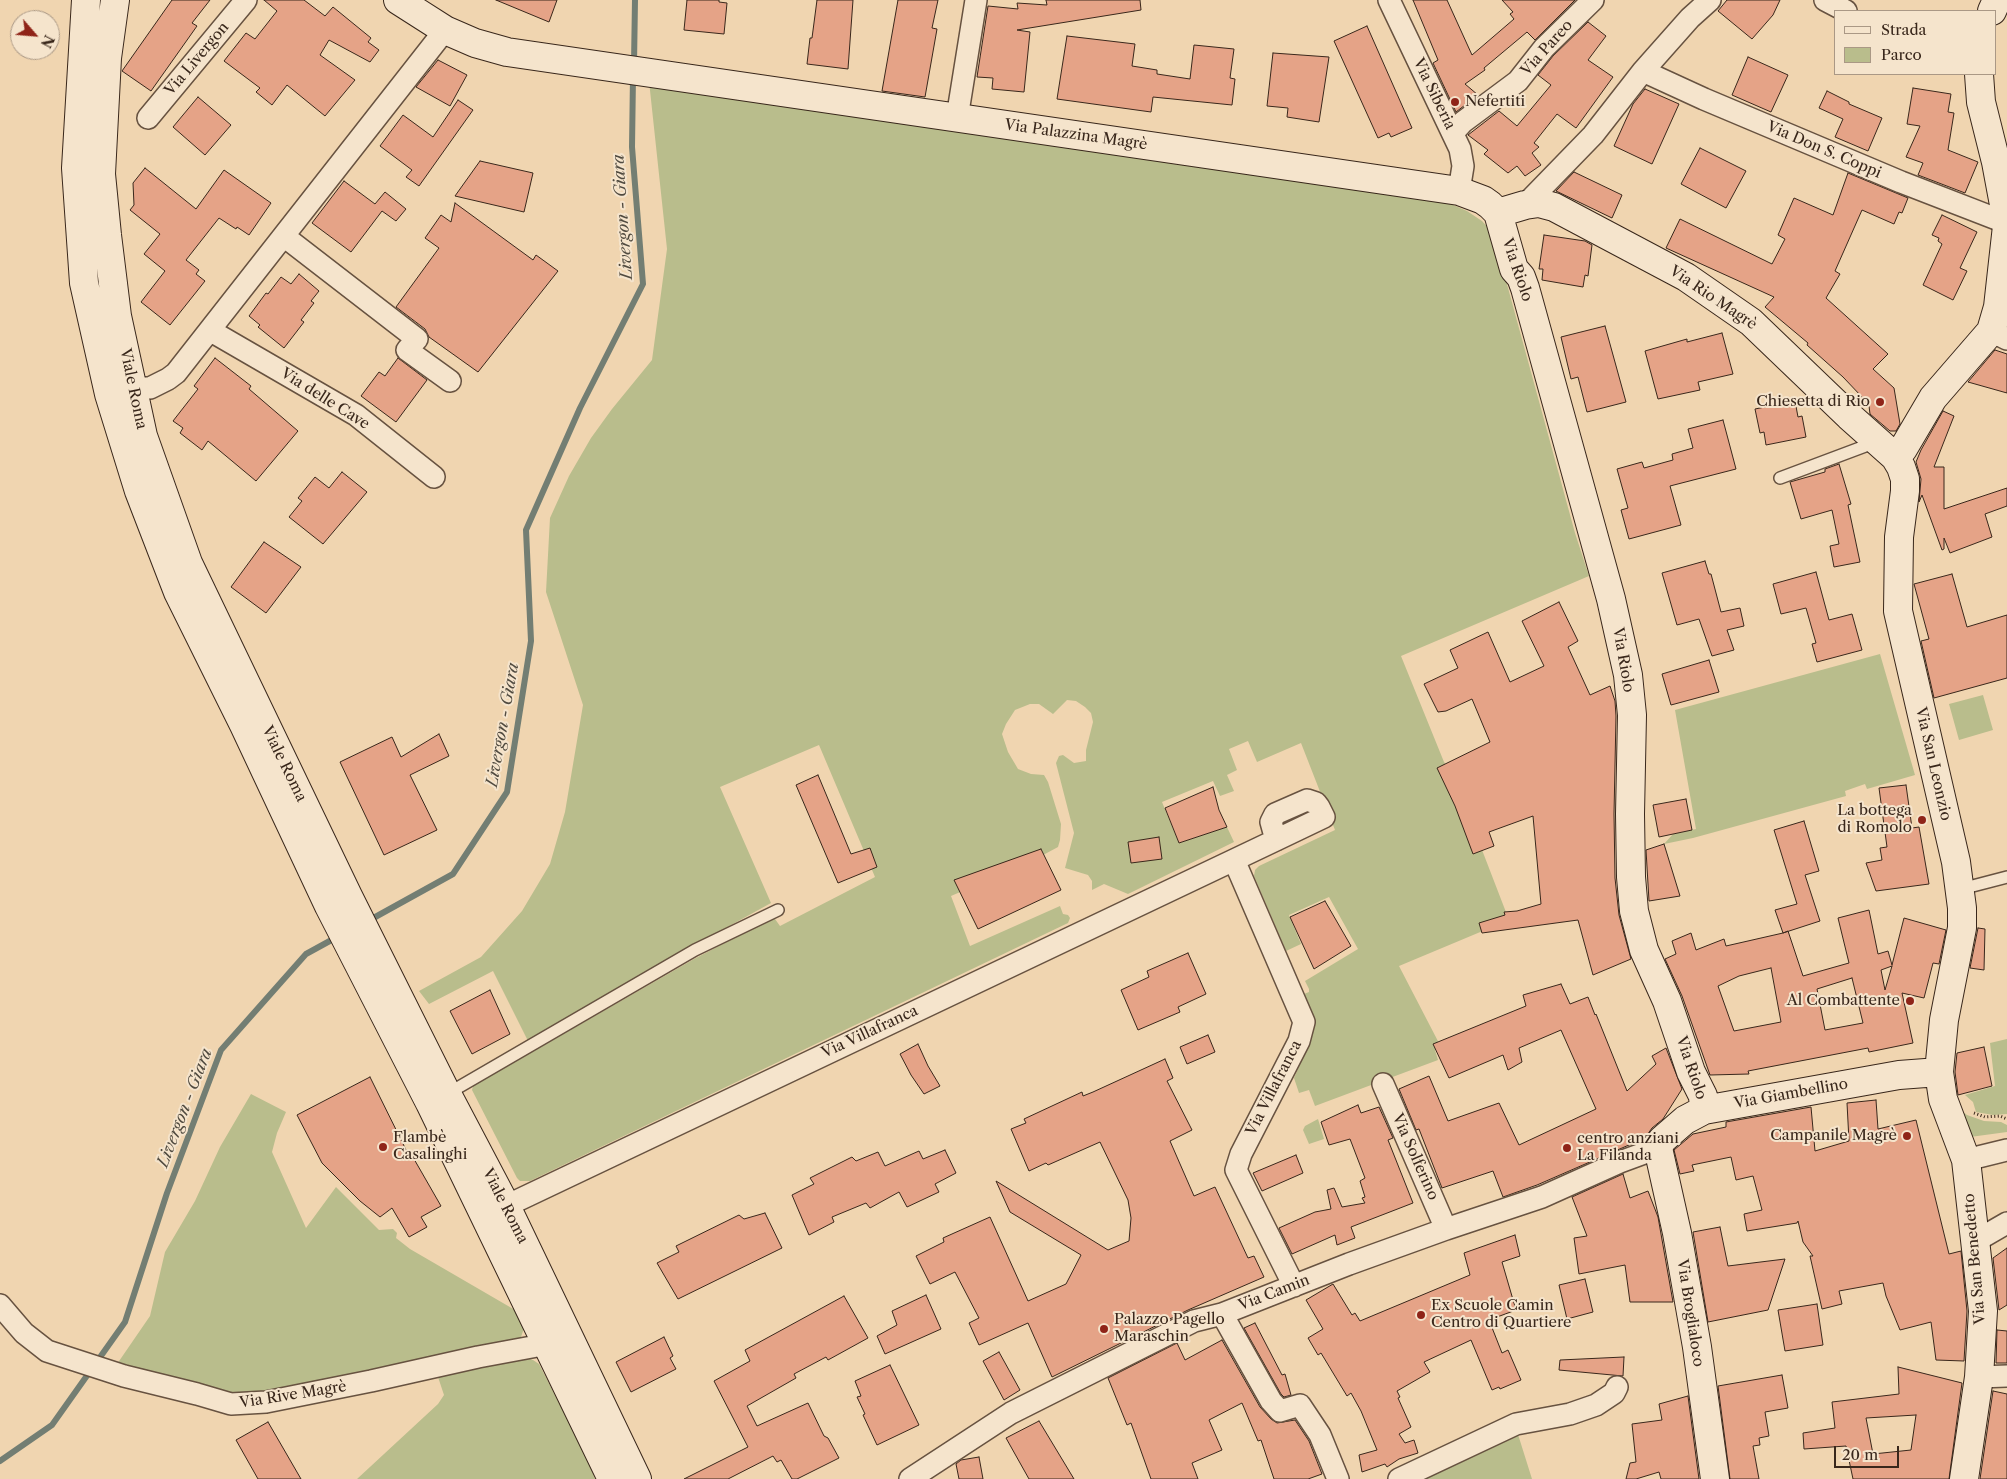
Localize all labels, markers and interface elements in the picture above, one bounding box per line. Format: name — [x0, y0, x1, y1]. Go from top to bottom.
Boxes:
north arrow — [10, 10, 60, 60]
legend — [1834, 10, 1997, 75]
street label: Via Pareo — [1517, 16, 1577, 80]
street label: Via Livergon — [161, 19, 233, 99]
text: Strada — [1881, 20, 1927, 39]
text: N — [37, 32, 58, 51]
text: Parco — [1881, 45, 1922, 64]
street label: Via Siberia — [1409, 55, 1459, 133]
place label: Nefertiti — [1465, 93, 1525, 111]
marker: Nefertiti — [1449, 96, 1461, 108]
street label: Via Palazzina Magrè — [1003, 116, 1149, 154]
street label: Via Don S. Coppi — [1764, 118, 1884, 182]
water label: Livergon - Giara — [609, 154, 637, 280]
street label: Via Riolo — [1498, 236, 1536, 304]
street label: Via Rio Magrè — [1666, 262, 1760, 334]
street label: Viale Roma — [116, 347, 150, 431]
street label: Via delle Cave — [277, 365, 373, 433]
place label: Chiesetta di Rio — [1756, 393, 1870, 411]
marker: Chiesetta di Rio — [1874, 396, 1886, 408]
street label: Via Riolo — [1608, 626, 1638, 694]
water label: Livergon - Giara — [483, 661, 523, 789]
street label: Via San Leonzio — [1911, 706, 1955, 822]
street label: Viale Roma — [258, 723, 310, 805]
place label: La bottega di Romolo — [1837, 802, 1912, 837]
marker: La bottega di Romolo — [1916, 814, 1928, 826]
place label: Al Combattente — [1787, 992, 1900, 1010]
marker: Al Combattente — [1904, 995, 1916, 1007]
street label: Via Villafranca — [819, 1002, 921, 1062]
street label: Via Riolo — [1672, 1034, 1710, 1102]
street label: Via Villafranca — [1242, 1037, 1306, 1139]
water label: Livergon - Giara — [154, 1046, 216, 1170]
street label: Via Giambellino — [1733, 1075, 1849, 1113]
street label: Via Solferino — [1388, 1111, 1442, 1203]
place label: Campanile Magrè — [1770, 1127, 1897, 1145]
place label: Flambè Casalinghi — [393, 1129, 467, 1164]
place label: centro anziani La Filanda — [1577, 1130, 1679, 1165]
marker: Campanile Magrè — [1901, 1130, 1913, 1142]
marker: Flambè Casalinghi — [377, 1141, 389, 1153]
marker: centro anziani La Filanda — [1561, 1142, 1573, 1154]
street label: Viale Roma — [478, 1165, 532, 1247]
street label: Via San Benedetto — [1960, 1193, 1990, 1325]
street label: Via Broglialoco — [1673, 1258, 1707, 1368]
street label: Via Camin — [1236, 1271, 1312, 1315]
place label: Ex Scuole Camin Centro di Quartiere — [1431, 1297, 1571, 1332]
marker: Ex Scuole Camin Centro di Quartiere — [1415, 1309, 1427, 1321]
place label: Palazzo Pagello Maraschin — [1114, 1311, 1225, 1346]
marker: Palazzo Pagello Maraschin — [1098, 1323, 1110, 1335]
street label: Via Rive Magrè — [238, 1378, 348, 1412]
scale bar — [1837, 1436, 1902, 1468]
text: 20 m — [1842, 1445, 1878, 1464]

